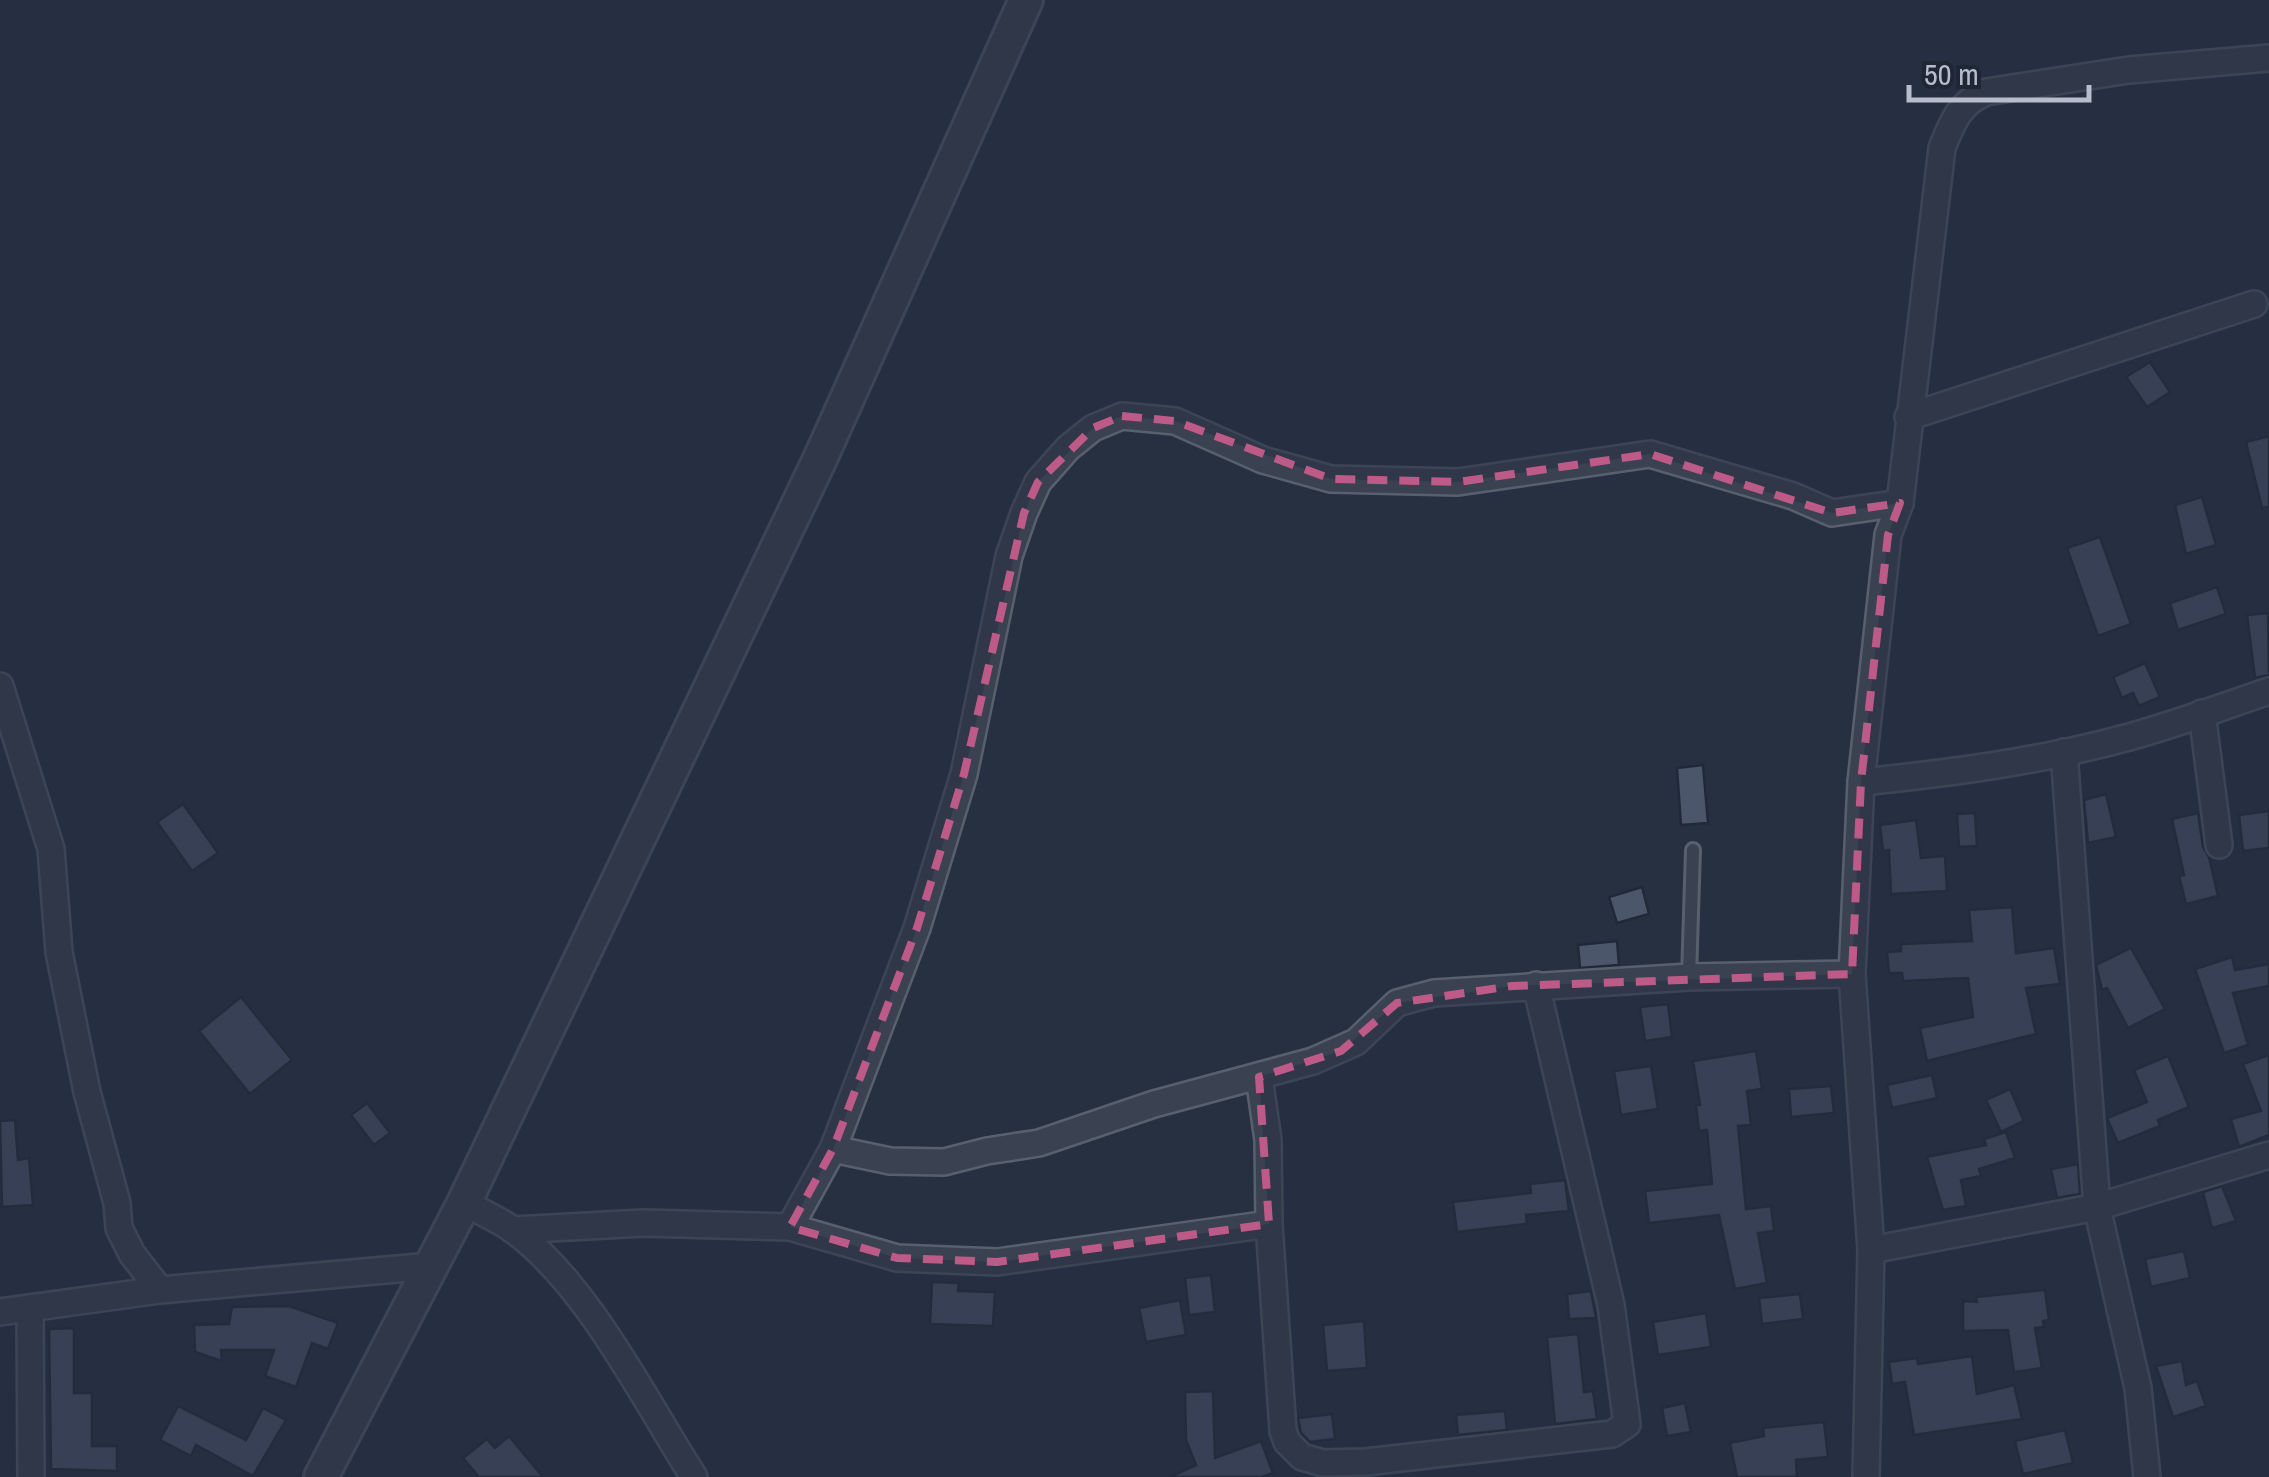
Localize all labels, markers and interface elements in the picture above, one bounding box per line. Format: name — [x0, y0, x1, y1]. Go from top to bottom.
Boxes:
scale bar — [1909, 40, 2089, 102]
text: 50 m — [1924, 54, 1979, 94]

